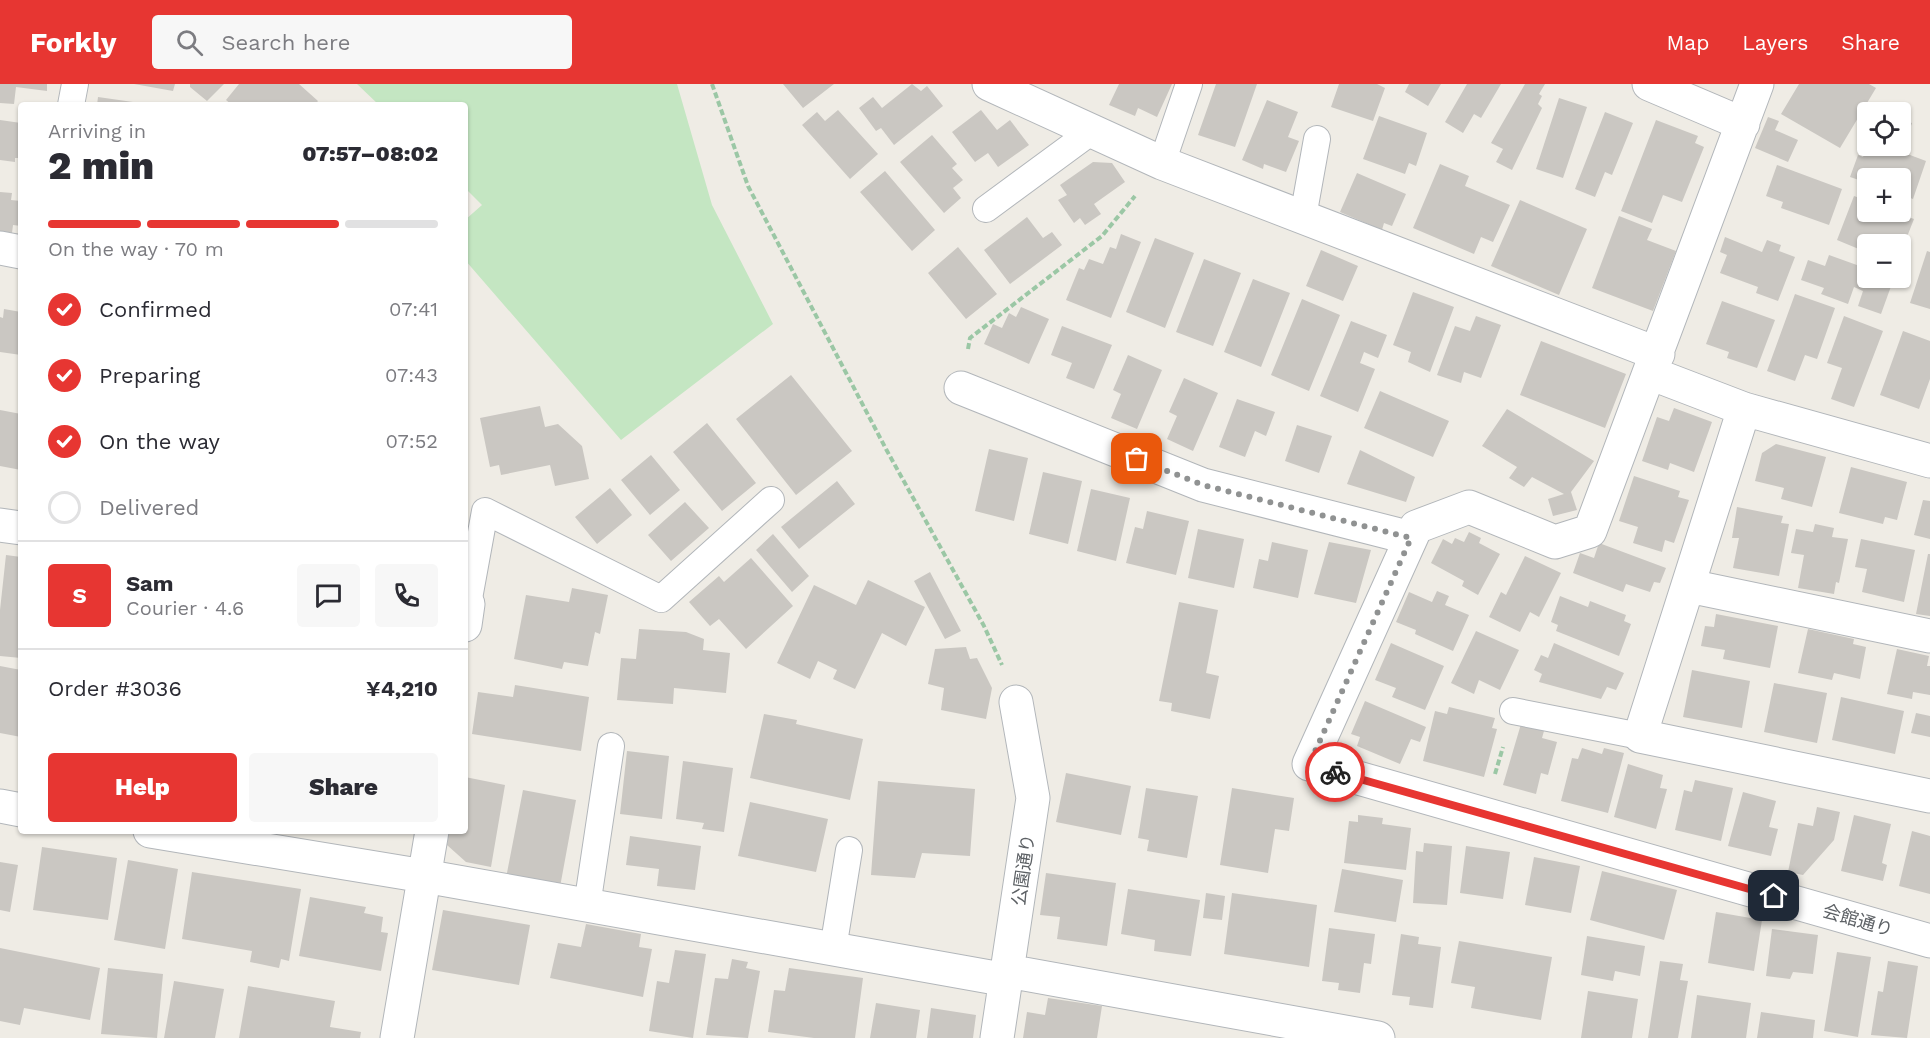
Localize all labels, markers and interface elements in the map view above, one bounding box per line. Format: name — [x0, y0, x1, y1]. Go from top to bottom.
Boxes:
search box — [152, 15, 572, 69]
text: Forkly — [30, 26, 116, 59]
icon: search — [173, 26, 206, 59]
text: Search here — [221, 30, 350, 55]
text: Map — [1666, 30, 1709, 55]
text: Layers — [1742, 30, 1808, 55]
text: Share — [1841, 30, 1900, 55]
map controls — [1857, 102, 1911, 288]
button: locate — [1857, 102, 1911, 156]
text: Arriving in — [48, 119, 146, 143]
text: 07:57–08:02 — [302, 141, 438, 166]
text: 2 min — [48, 143, 154, 188]
button: + — [1857, 168, 1911, 222]
button: − — [1857, 234, 1911, 288]
text: On the way · 70 m — [48, 237, 224, 261]
icon: check — [48, 293, 81, 326]
text: Confirmed — [99, 297, 212, 322]
text: 07:41 — [389, 297, 438, 321]
icon: check — [48, 359, 81, 392]
text: Preparing — [99, 363, 200, 388]
text: 07:43 — [385, 363, 438, 387]
icon: check — [48, 425, 81, 458]
text: On the way — [99, 429, 220, 454]
text: 07:52 — [386, 429, 438, 453]
pin — [1111, 433, 1162, 484]
icon: bag — [1120, 442, 1153, 475]
text: Delivered — [99, 495, 199, 520]
button: chat — [297, 564, 360, 627]
button: phone — [375, 564, 438, 627]
text: Sam — [126, 571, 174, 596]
text: S — [72, 583, 87, 608]
text: Courier · 4.6 — [126, 596, 244, 620]
text: Order #3036 — [48, 676, 182, 701]
text: ¥4,210 — [366, 676, 438, 701]
courier — [1305, 742, 1365, 802]
button: Help — [48, 753, 237, 822]
button: Share — [249, 753, 438, 822]
icon: bike — [1319, 756, 1352, 789]
street label: 公園通り — [1008, 833, 1038, 907]
pin — [1748, 870, 1799, 921]
icon: home — [1757, 879, 1790, 912]
street label: 会館通り — [1821, 900, 1895, 940]

